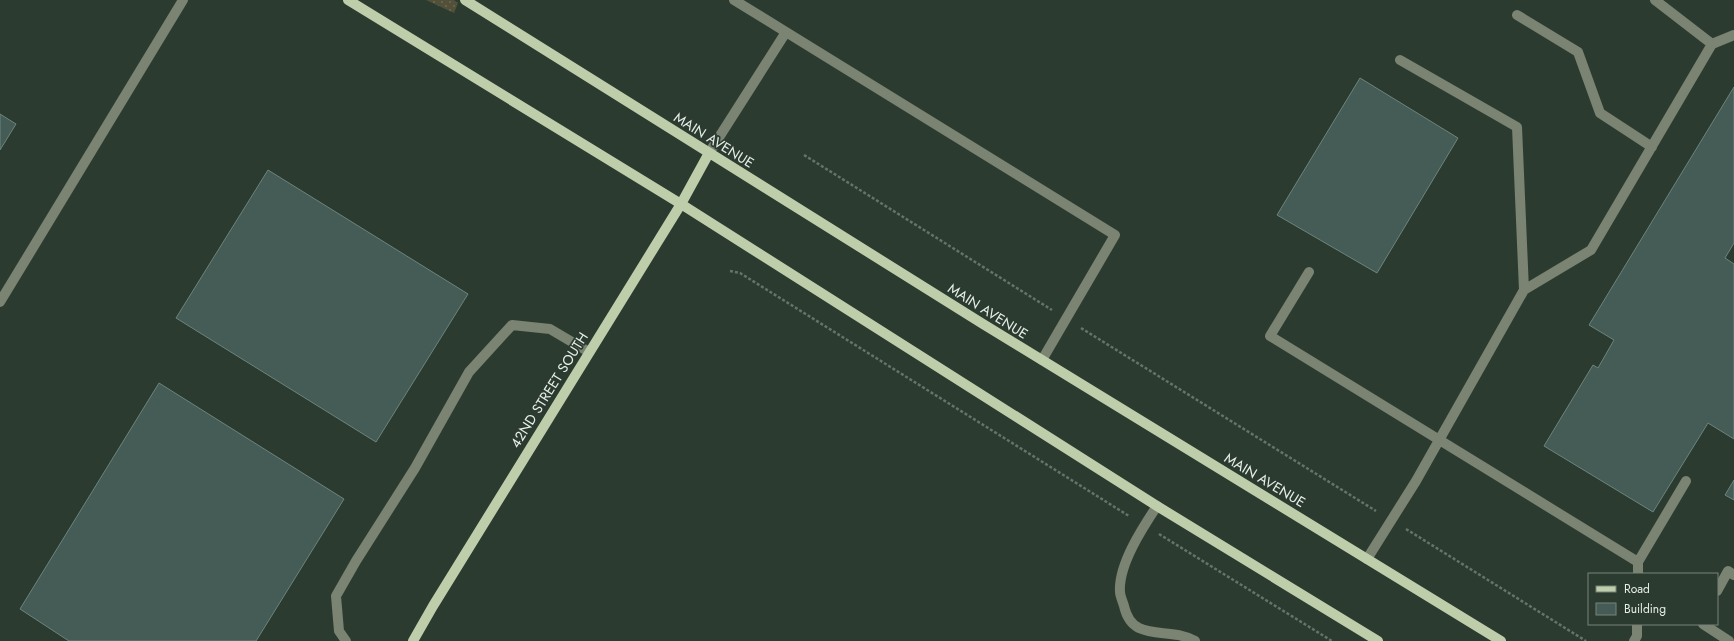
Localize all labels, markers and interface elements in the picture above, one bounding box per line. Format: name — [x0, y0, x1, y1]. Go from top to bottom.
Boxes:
street label: MAIN AVENUE — [670, 107, 758, 173]
street label: MAIN AVENUE — [944, 278, 1032, 344]
street label: 42ND STREET SOUTH — [505, 328, 593, 452]
street label: MAIN AVENUE — [1221, 448, 1309, 512]
legend — [1588, 573, 1718, 625]
text: Road — [1624, 580, 1650, 598]
text: Building — [1624, 600, 1666, 618]

